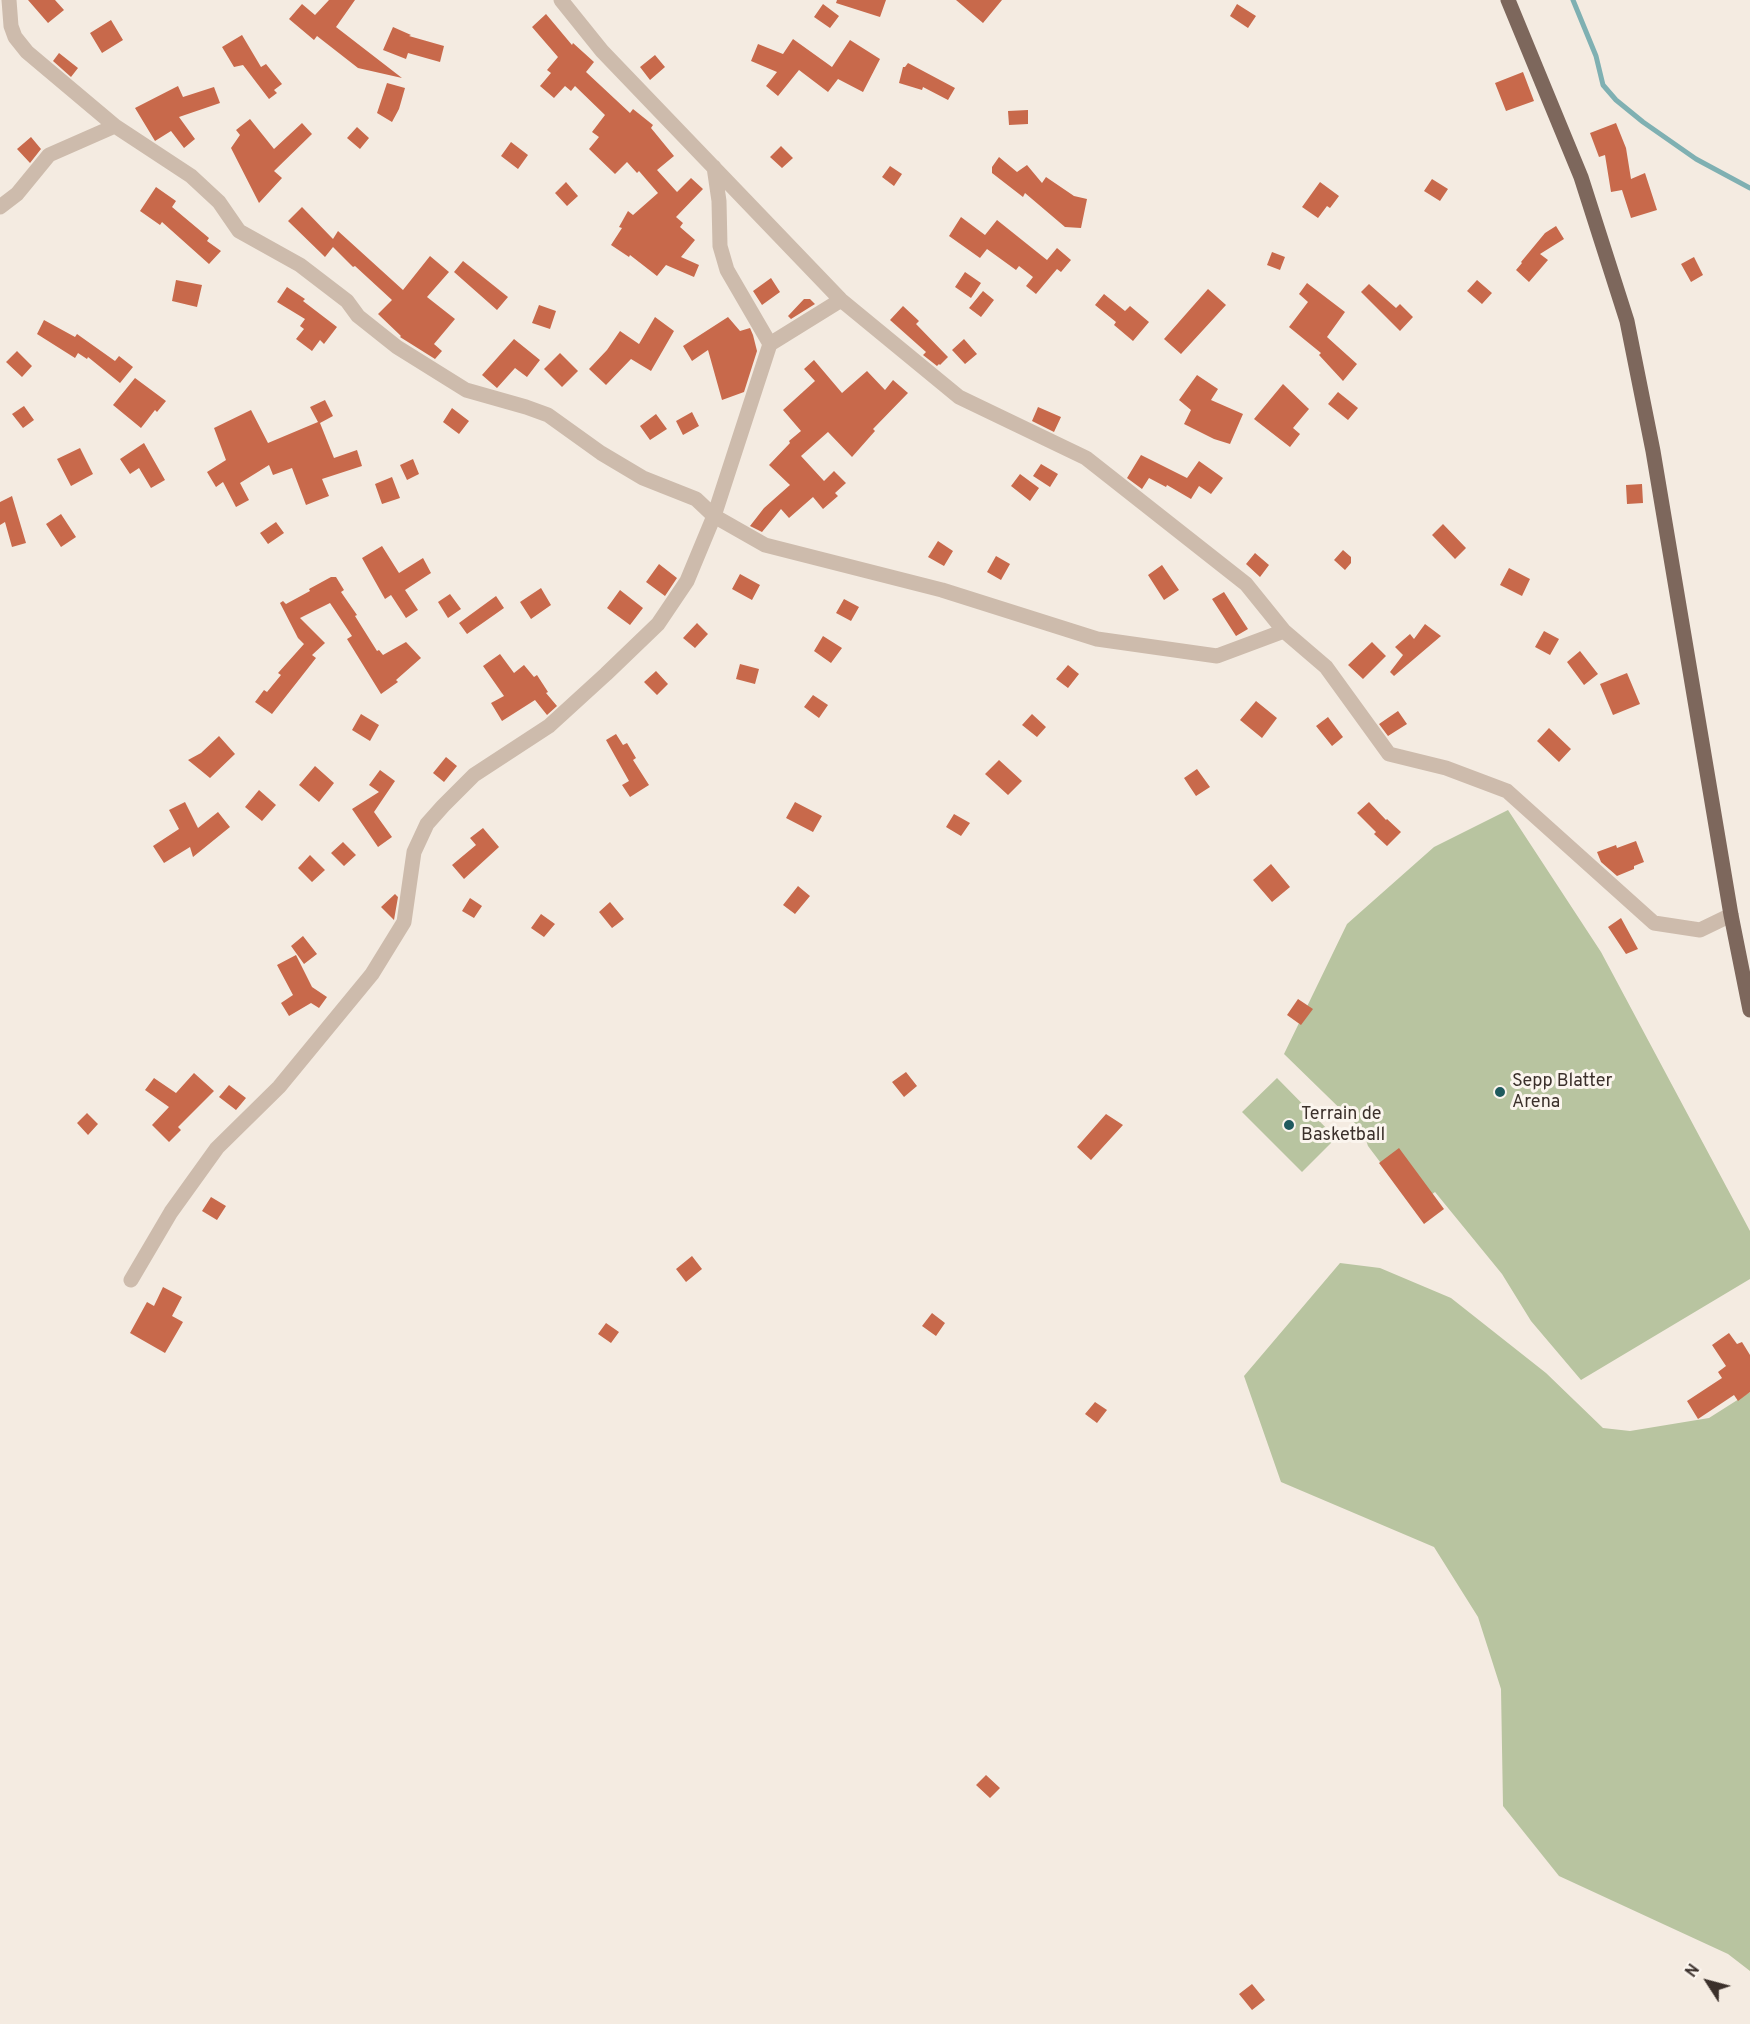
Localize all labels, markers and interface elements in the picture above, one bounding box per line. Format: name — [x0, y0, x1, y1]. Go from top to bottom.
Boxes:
place label: Sepp Blatter Arena — [1512, 1071, 1613, 1114]
marker: Sepp Blatter Arena — [1493, 1085, 1507, 1099]
place label: Terrain de Basketball — [1301, 1104, 1385, 1146]
marker: Terrain de Basketball — [1282, 1118, 1296, 1132]
north arrow — [1678, 1952, 1738, 2012]
text: N — [1682, 1961, 1705, 1982]

